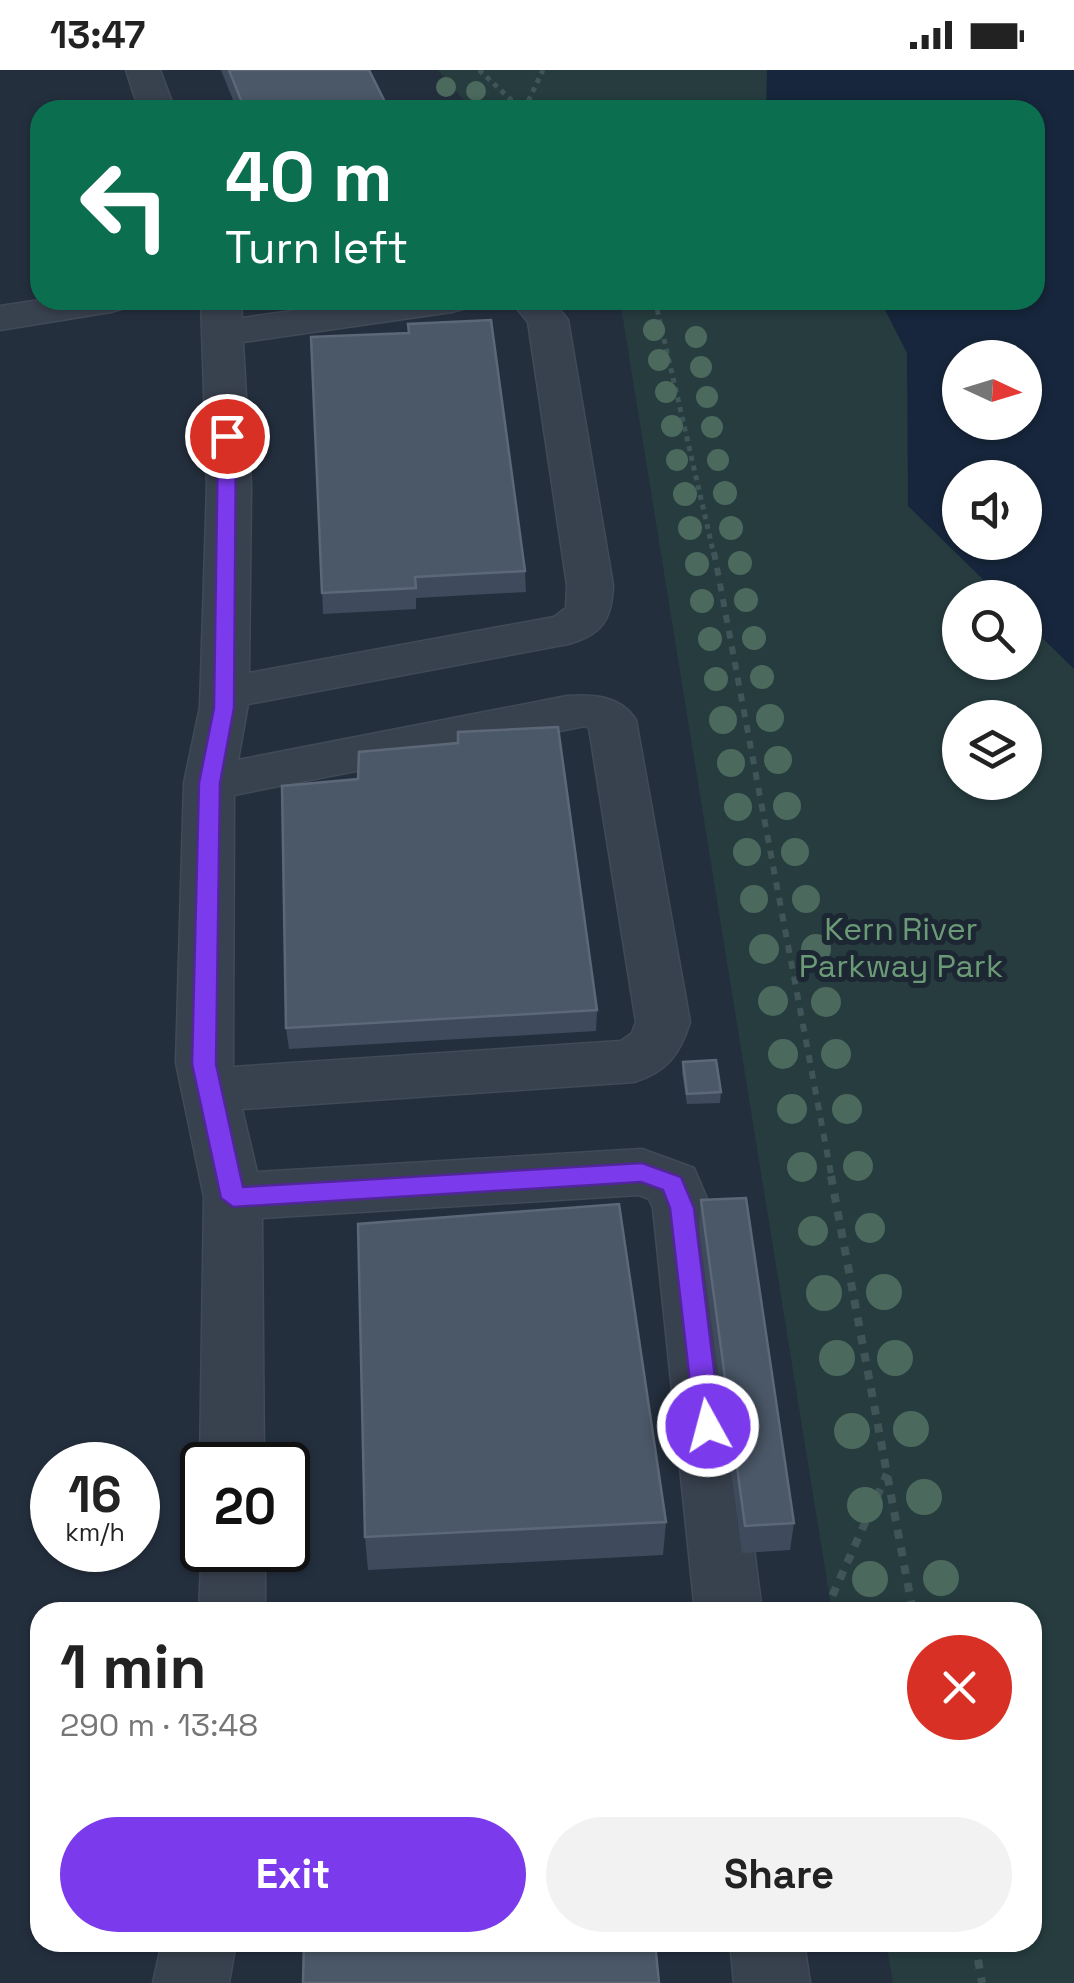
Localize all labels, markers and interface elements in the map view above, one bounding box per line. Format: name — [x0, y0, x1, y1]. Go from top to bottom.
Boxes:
text: 13:47 — [50, 11, 145, 59]
text: 40 m — [225, 132, 392, 221]
icon: left — [60, 140, 190, 270]
text: Turn left — [225, 219, 408, 276]
north arrow — [942, 340, 1042, 440]
map controls — [942, 340, 1042, 800]
pin — [185, 394, 270, 479]
icon: arrive — [200, 409, 255, 464]
button: sound — [942, 460, 1042, 560]
button: search — [942, 580, 1042, 680]
button: layers — [942, 700, 1042, 800]
park label: Kern River Parkway Park — [799, 909, 1003, 986]
position arrow — [656, 1374, 760, 1478]
speed limit sign: 20 — [180, 1442, 310, 1572]
text: 16 — [68, 1463, 122, 1527]
text: km/h — [65, 1516, 125, 1548]
text: 1 min — [60, 1629, 207, 1706]
button: close — [907, 1635, 1012, 1740]
text: 290 m · 13:48 — [60, 1705, 258, 1745]
button: Exit — [60, 1817, 526, 1932]
button: Share — [546, 1817, 1012, 1932]

